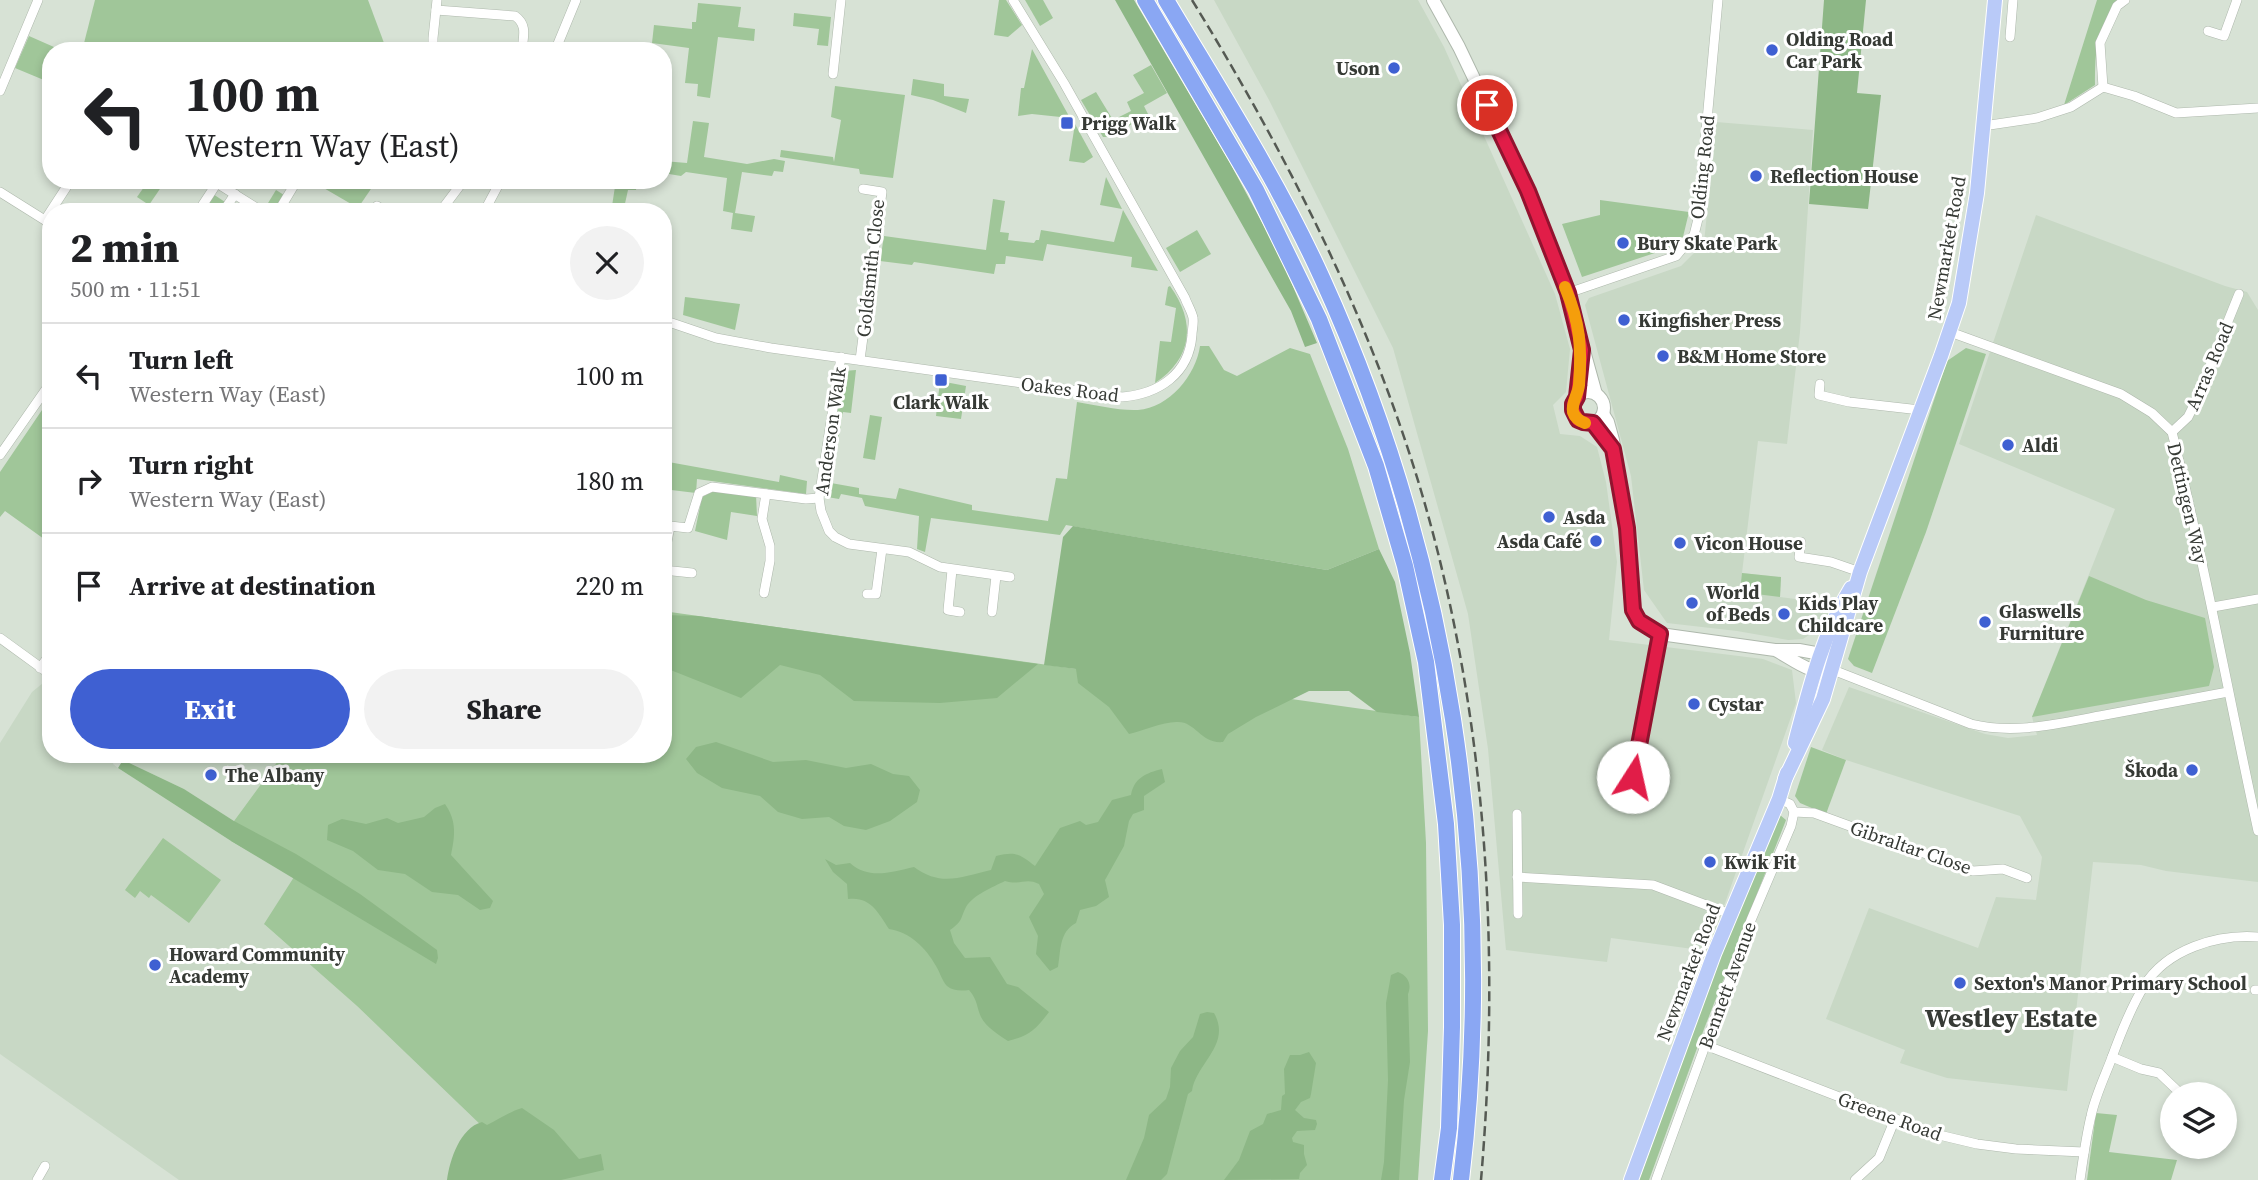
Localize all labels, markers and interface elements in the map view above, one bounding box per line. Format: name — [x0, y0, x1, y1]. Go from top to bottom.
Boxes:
place label: Olding Road Car Park — [1786, 26, 1893, 74]
marker: Olding Road Car Park — [1764, 42, 1780, 58]
place label: Uson — [1336, 55, 1380, 81]
text: 100 m — [185, 60, 320, 127]
marker: Uson — [1386, 60, 1402, 76]
icon: left — [70, 70, 161, 161]
pin — [1457, 75, 1517, 135]
icon: arrive — [1468, 86, 1506, 124]
place label: Prigg Walk — [1081, 110, 1177, 136]
street label: Olding Road — [1684, 114, 1720, 220]
marker: Prigg Walk — [1059, 115, 1075, 131]
text: Western Way (East) — [185, 124, 460, 168]
place label: Reflection House — [1770, 163, 1918, 189]
marker: Reflection House — [1748, 168, 1764, 184]
street label: Newmarket Road — [1921, 174, 1971, 322]
street label: Goldsmith Close — [850, 198, 890, 338]
text: 2 min — [70, 218, 180, 276]
button: close — [570, 226, 644, 300]
place label: Bury Skate Park — [1637, 230, 1778, 256]
marker: Bury Skate Park — [1615, 235, 1631, 251]
text: 500 m · 11:51 — [70, 273, 201, 305]
place label: Kingfisher Press — [1638, 307, 1782, 333]
marker: Kingfisher Press — [1616, 312, 1632, 328]
street label: Arras Road — [2179, 318, 2239, 414]
text: Turn left — [129, 342, 233, 378]
place label: B&M Home Store — [1677, 343, 1826, 369]
marker: B&M Home Store — [1655, 348, 1671, 364]
icon: left — [70, 357, 108, 395]
text: 100 m — [576, 358, 644, 394]
street label: Anderson Walk — [808, 365, 852, 497]
street label: Oakes Road — [1020, 370, 1121, 408]
marker: Clark Walk — [933, 372, 949, 388]
text: Western Way (East) — [129, 378, 327, 410]
place label: Clark Walk — [893, 389, 990, 415]
place label: Aldi — [2022, 432, 2058, 458]
marker: Aldi — [2000, 437, 2016, 453]
street label: Dettingen Way — [2161, 440, 2215, 566]
text: Turn right — [129, 447, 253, 483]
icon: right — [70, 462, 108, 500]
text: 180 m — [576, 463, 644, 499]
text: Western Way (East) — [129, 483, 327, 515]
place label: Asda — [1563, 504, 1607, 530]
marker: Asda — [1541, 509, 1557, 525]
place label: Asda Café — [1497, 528, 1582, 554]
place label: Vicon House — [1694, 530, 1803, 556]
marker: Asda Café — [1588, 533, 1604, 549]
marker: Vicon House — [1672, 535, 1688, 551]
icon: arrive — [70, 567, 108, 605]
text: Arrive at destination — [129, 568, 376, 604]
text: 220 m — [576, 568, 644, 604]
place label: World of Beds — [1706, 579, 1770, 627]
place label: Kids Play Childcare — [1798, 590, 1883, 638]
marker: World of Beds — [1684, 595, 1700, 611]
place label: Glaswells Furniture — [1999, 598, 2084, 646]
marker: Kids Play Childcare — [1776, 606, 1792, 622]
marker: Glaswells Furniture — [1977, 614, 1993, 630]
button: Exit — [70, 669, 350, 749]
button: Share — [364, 669, 644, 749]
place label: Cystar — [1708, 691, 1764, 717]
marker: Cystar — [1686, 696, 1702, 712]
position arrow — [1596, 740, 1670, 814]
place label: Škoda — [2125, 757, 2179, 783]
place label: The Albany — [225, 762, 325, 788]
marker: Škoda — [2184, 762, 2200, 778]
marker: The Albany — [203, 767, 219, 783]
street label: Gibraltar Close — [1847, 814, 1975, 880]
place label: Kwik Fit — [1724, 849, 1796, 875]
marker: Kwik Fit — [1702, 854, 1718, 870]
street label: Newmarket Road — [1650, 899, 1726, 1045]
street label: Bennett Avenue — [1692, 918, 1762, 1052]
place label: Howard Community Academy — [169, 941, 346, 989]
marker: Howard Community Academy — [147, 957, 163, 973]
place label: Sexton's Manor Primary School — [1974, 970, 2247, 996]
marker: Sexton's Manor Primary School — [1952, 975, 1968, 991]
district label: Westley Estate — [1925, 1000, 2097, 1036]
map controls — [2160, 1082, 2237, 1159]
button: layers — [2160, 1082, 2237, 1159]
street label: Greene Road — [1834, 1085, 1946, 1147]

